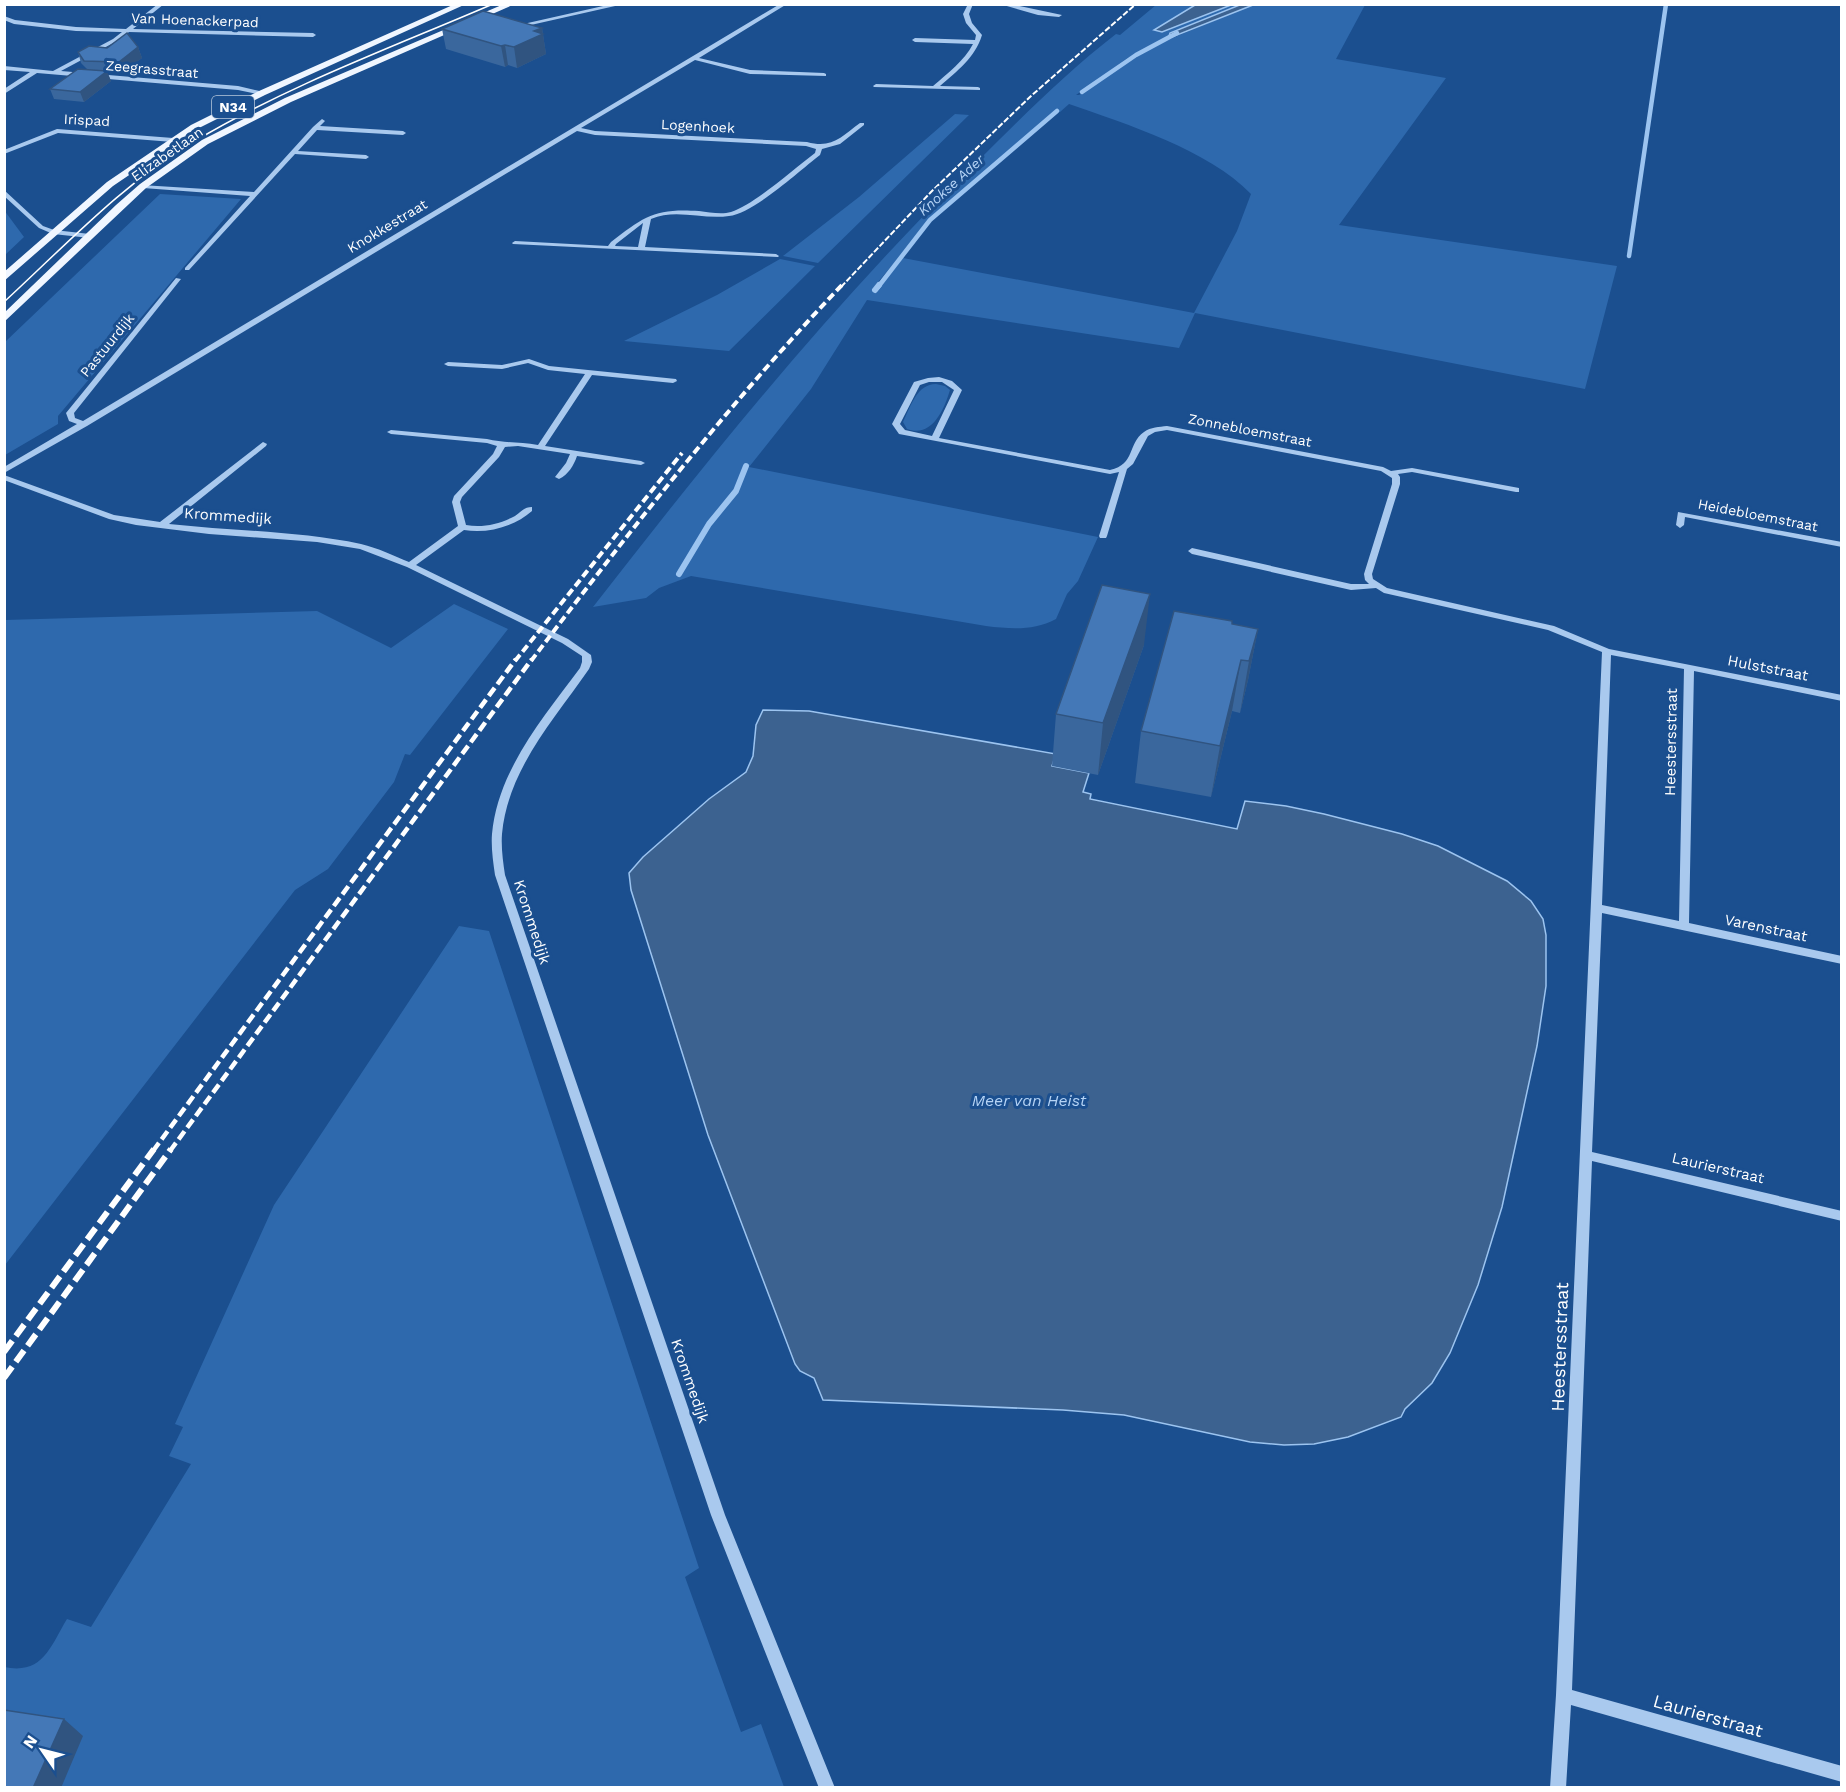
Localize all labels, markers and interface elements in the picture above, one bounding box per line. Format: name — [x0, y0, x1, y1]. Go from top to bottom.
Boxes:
street label: Van Hoenackerpad — [131, 10, 259, 30]
street label: Zeegrasstraat — [105, 57, 199, 81]
road number: N34 — [212, 96, 254, 118]
street label: Irispad — [63, 111, 111, 129]
street label: Logenhoek — [661, 116, 735, 136]
street label: Elizabetlaan — [128, 123, 206, 185]
water label: Knokse Ader — [915, 151, 988, 219]
street label: Knokkestraat — [344, 196, 430, 256]
street label: Pastuurdijk — [77, 310, 137, 380]
street label: Zonnebloemstraat — [1187, 410, 1313, 450]
street label: Heidebloemstraat — [1697, 496, 1819, 535]
street label: Krommedijk — [184, 504, 273, 528]
street label: Hulststraat — [1726, 651, 1811, 685]
street label: Heestersstraat — [1661, 687, 1681, 796]
street label: Krommedijk — [510, 877, 554, 967]
street label: Varenstraat — [1723, 910, 1810, 946]
water label: Meer van Heist — [972, 1091, 1087, 1110]
street label: Laurierstraat — [1670, 1149, 1767, 1188]
street label: Heestersstraat — [1547, 1282, 1572, 1412]
street label: Krommedijk — [667, 1337, 713, 1426]
street label: Laurierstraat — [1651, 1690, 1766, 1741]
north arrow — [12, 1720, 72, 1780]
text: N — [19, 1731, 41, 1752]

